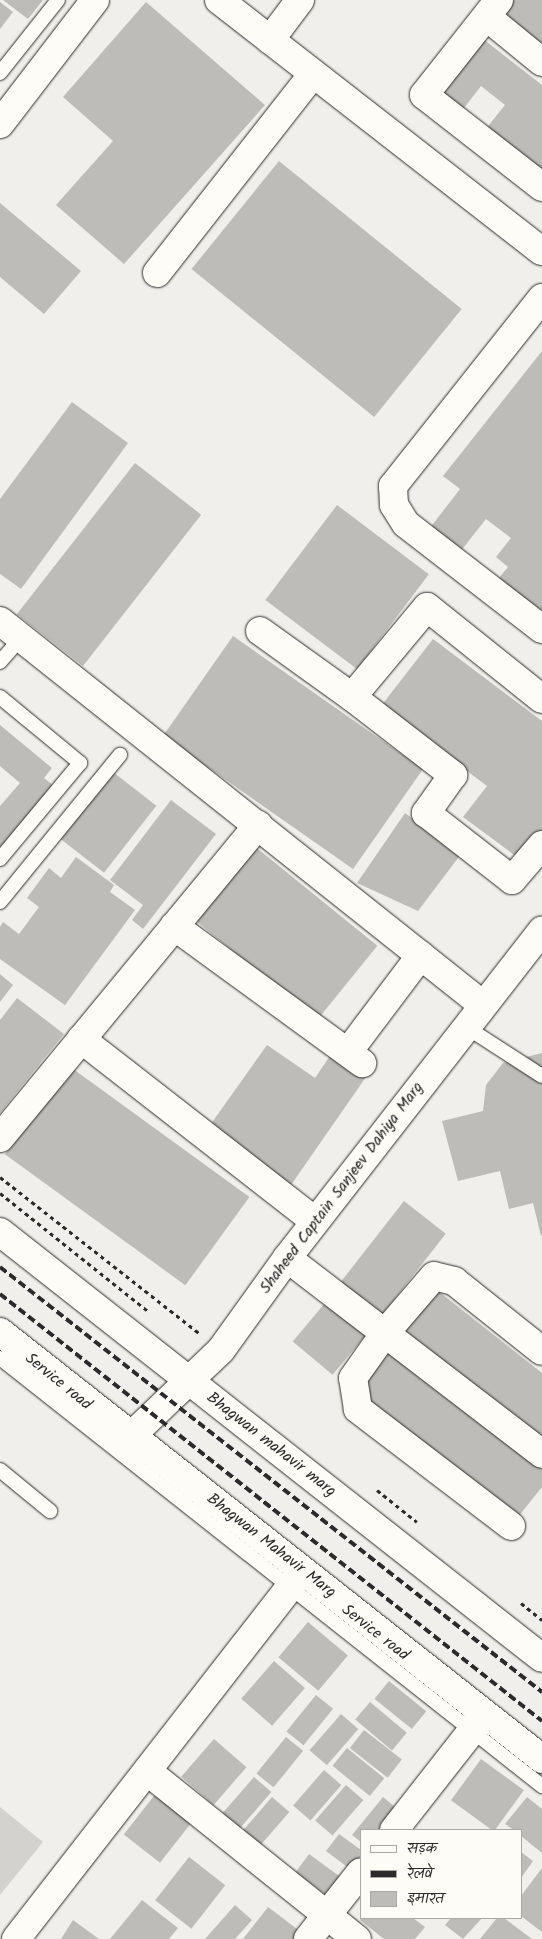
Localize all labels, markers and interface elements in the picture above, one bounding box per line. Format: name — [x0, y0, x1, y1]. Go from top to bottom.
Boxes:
street label: Shaheed Captain Sanjeev Dahiya Marg — [256, 1078, 428, 1298]
street label: Service road — [21, 1349, 95, 1415]
street label: Bhagwan mahavir marg — [203, 1389, 339, 1501]
street label: Bhagwan Mahavir Marg — [203, 1490, 339, 1602]
street label: Service road — [337, 1601, 413, 1665]
legend — [360, 1829, 522, 1919]
text: सड़क — [407, 1837, 437, 1861]
text: रेलवे — [407, 1862, 432, 1886]
text: इमारत — [407, 1887, 444, 1911]

